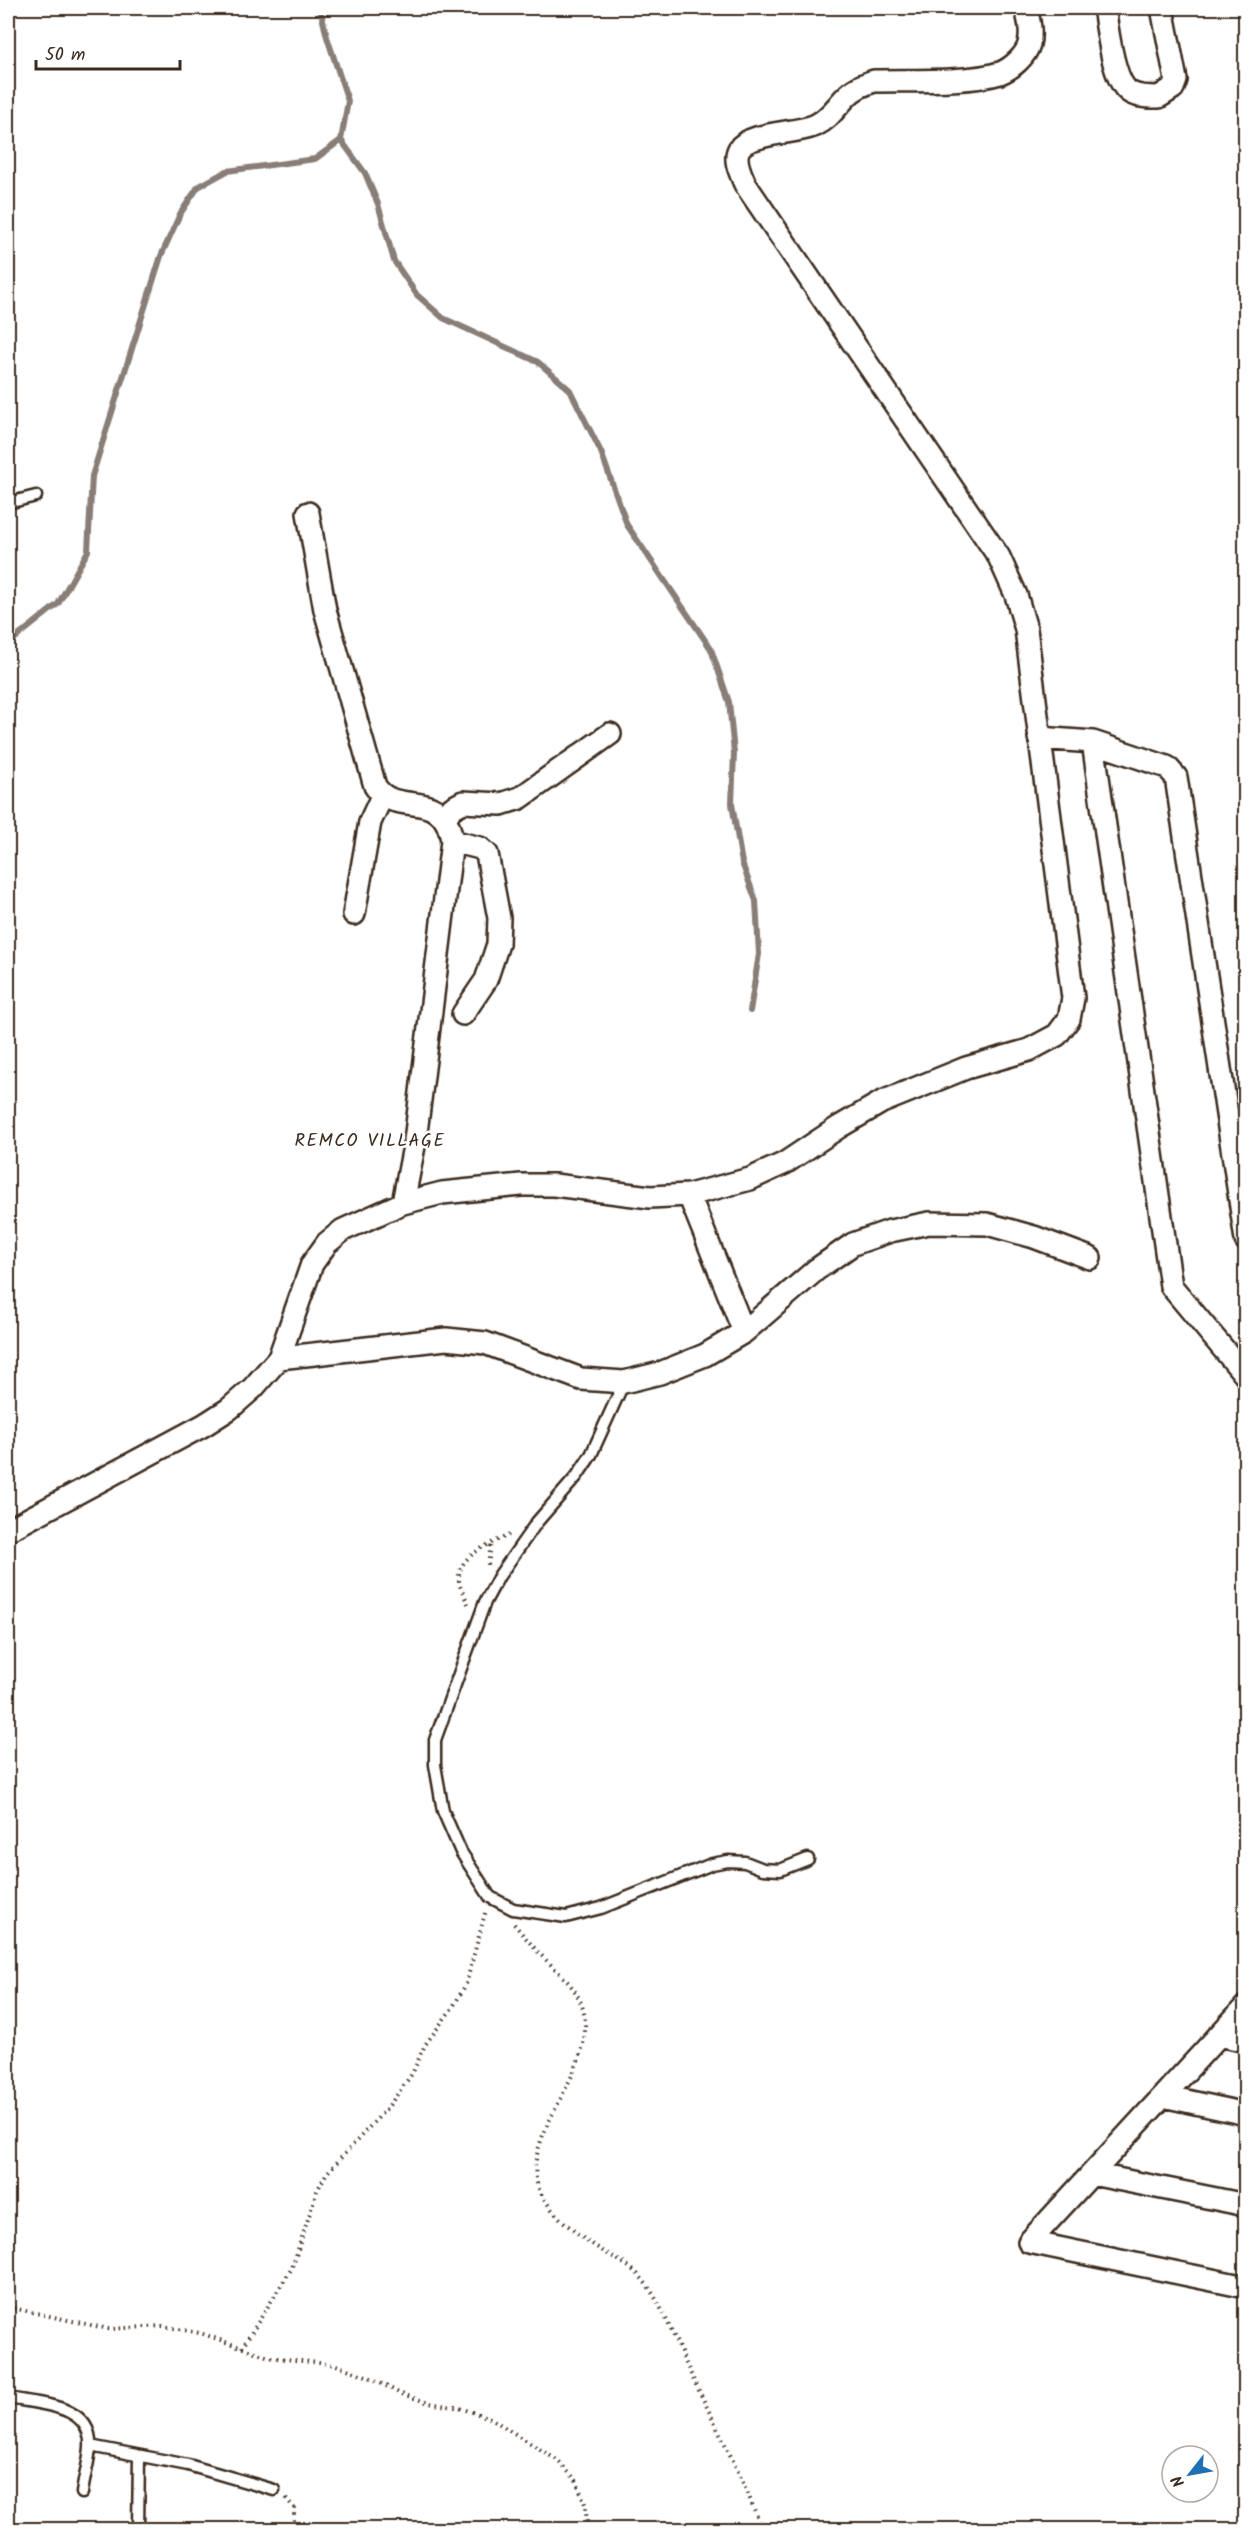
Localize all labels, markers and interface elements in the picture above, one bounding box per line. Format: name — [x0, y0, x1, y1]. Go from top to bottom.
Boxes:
scale bar — [36, 33, 180, 71]
text: 50 m — [45, 41, 85, 70]
district label: REMCO VILLAGE — [294, 1127, 446, 1156]
north arrow — [1160, 2444, 1220, 2504]
text: N — [1165, 2470, 1192, 2492]

